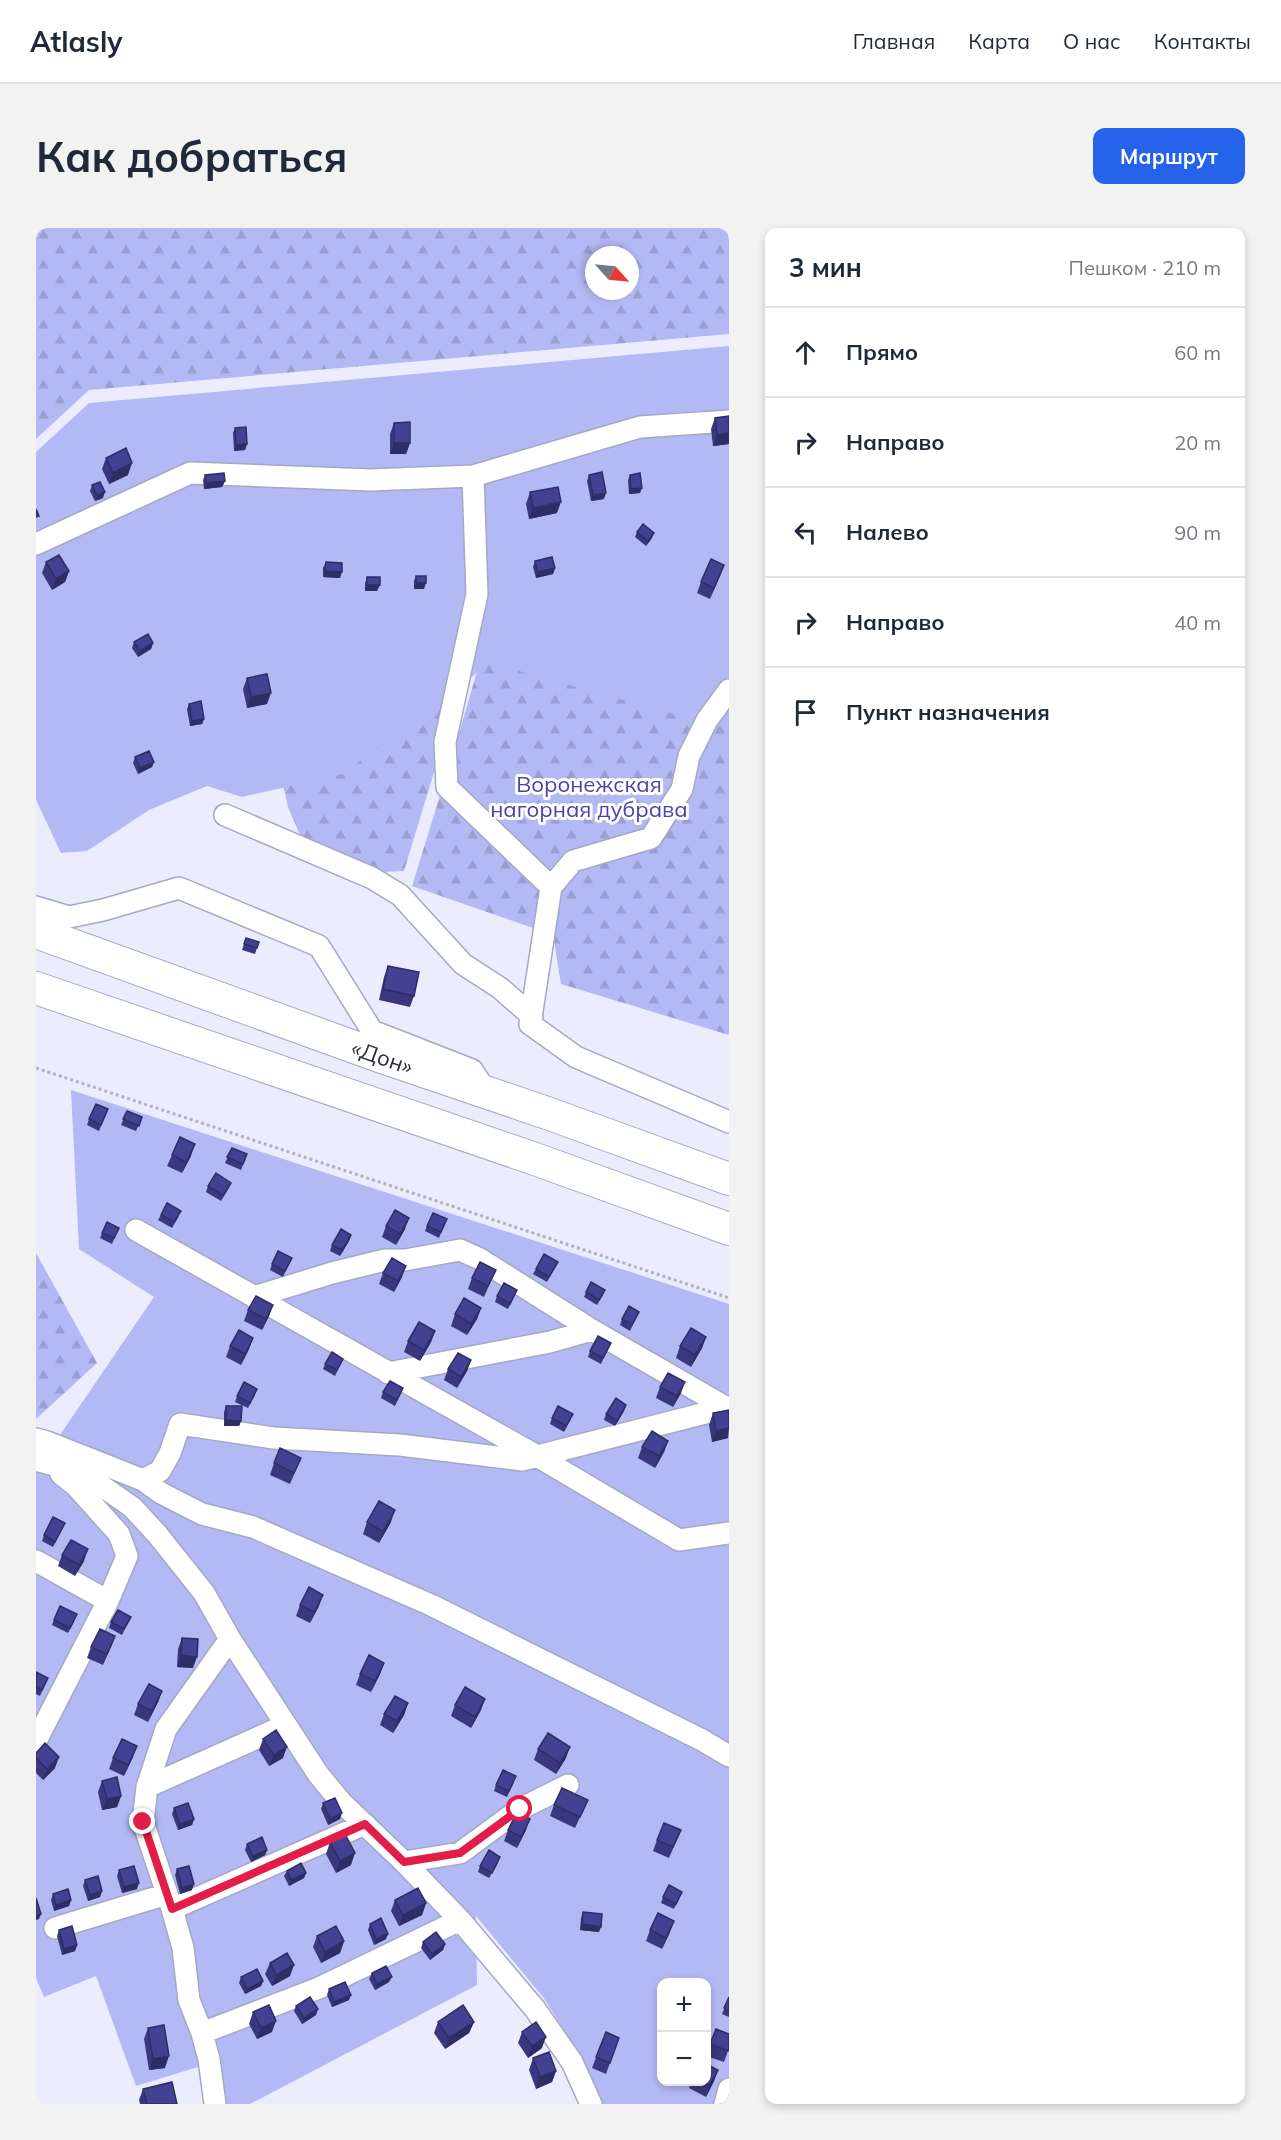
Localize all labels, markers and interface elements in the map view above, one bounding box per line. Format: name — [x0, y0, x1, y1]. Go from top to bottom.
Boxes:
text: Atlasly — [30, 24, 122, 59]
text: Главная — [853, 28, 935, 54]
text: Карта — [968, 28, 1030, 54]
text: О нас — [1063, 28, 1121, 54]
text: Контакты — [1154, 28, 1251, 54]
button: Маршрут — [1093, 128, 1245, 184]
text: Как добраться — [36, 130, 348, 183]
north arrow — [585, 246, 639, 300]
text: 3 мин — [789, 251, 862, 284]
text: Пешком · 210 m — [1069, 255, 1221, 280]
icon: ahead — [789, 336, 822, 369]
text: Прямо — [846, 338, 918, 366]
text: 60 m — [1174, 340, 1221, 365]
icon: right — [789, 426, 822, 459]
text: Направо — [846, 428, 944, 456]
text: 20 m — [1174, 430, 1221, 455]
icon: left — [789, 516, 822, 549]
text: Налево — [846, 518, 929, 546]
text: 90 m — [1174, 520, 1221, 545]
icon: right — [789, 606, 822, 639]
text: Направо — [846, 608, 944, 636]
text: 40 m — [1174, 610, 1221, 635]
icon: arrive — [789, 696, 822, 729]
text: Пункт назначения — [846, 698, 1050, 726]
park label: Воронежская нагорная дубрава — [490, 770, 688, 823]
street label: «Дон» — [348, 1033, 417, 1081]
route start — [506, 1795, 532, 1821]
route end — [129, 1808, 155, 1834]
map controls — [657, 1978, 711, 2086]
button: + — [657, 1978, 711, 2032]
button: − — [657, 2032, 711, 2086]

